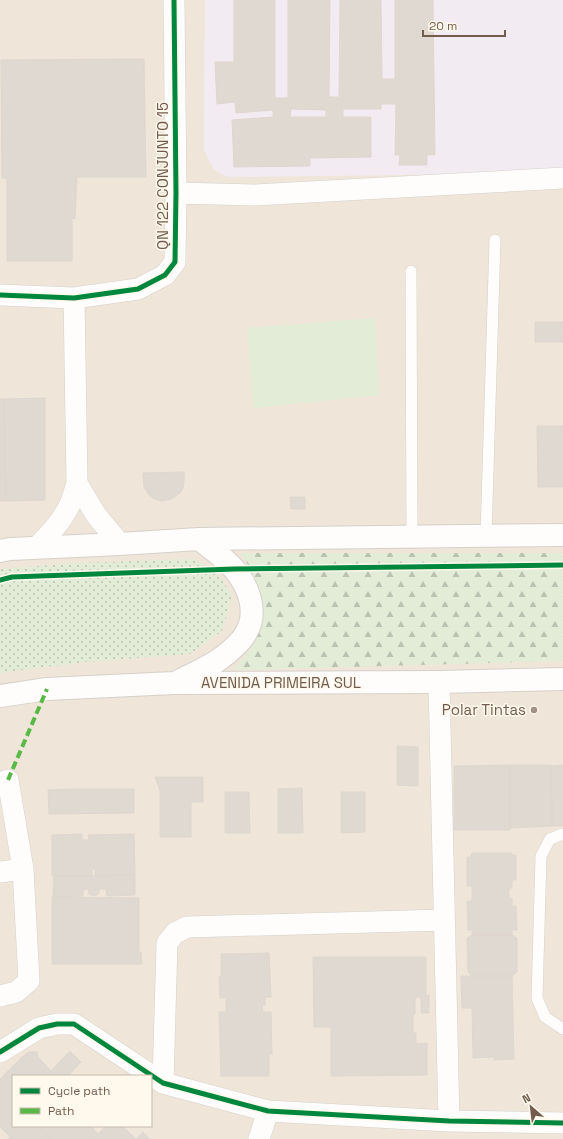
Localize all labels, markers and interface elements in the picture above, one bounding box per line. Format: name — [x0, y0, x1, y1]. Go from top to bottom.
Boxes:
scale bar — [423, 12, 505, 38]
text: 20 m — [429, 18, 457, 34]
street label: QN 122 CONJUNTO 15 — [153, 102, 172, 250]
street label: AVENIDA PRIMEIRA SUL — [201, 673, 361, 692]
place label: Polar Tintas — [442, 700, 526, 719]
marker: Polar Tintas — [529, 705, 539, 715]
legend — [12, 1075, 152, 1127]
text: Cycle path — [48, 1083, 110, 1099]
north arrow — [511, 1087, 551, 1127]
text: N — [520, 1090, 533, 1106]
text: Path — [48, 1103, 74, 1119]

